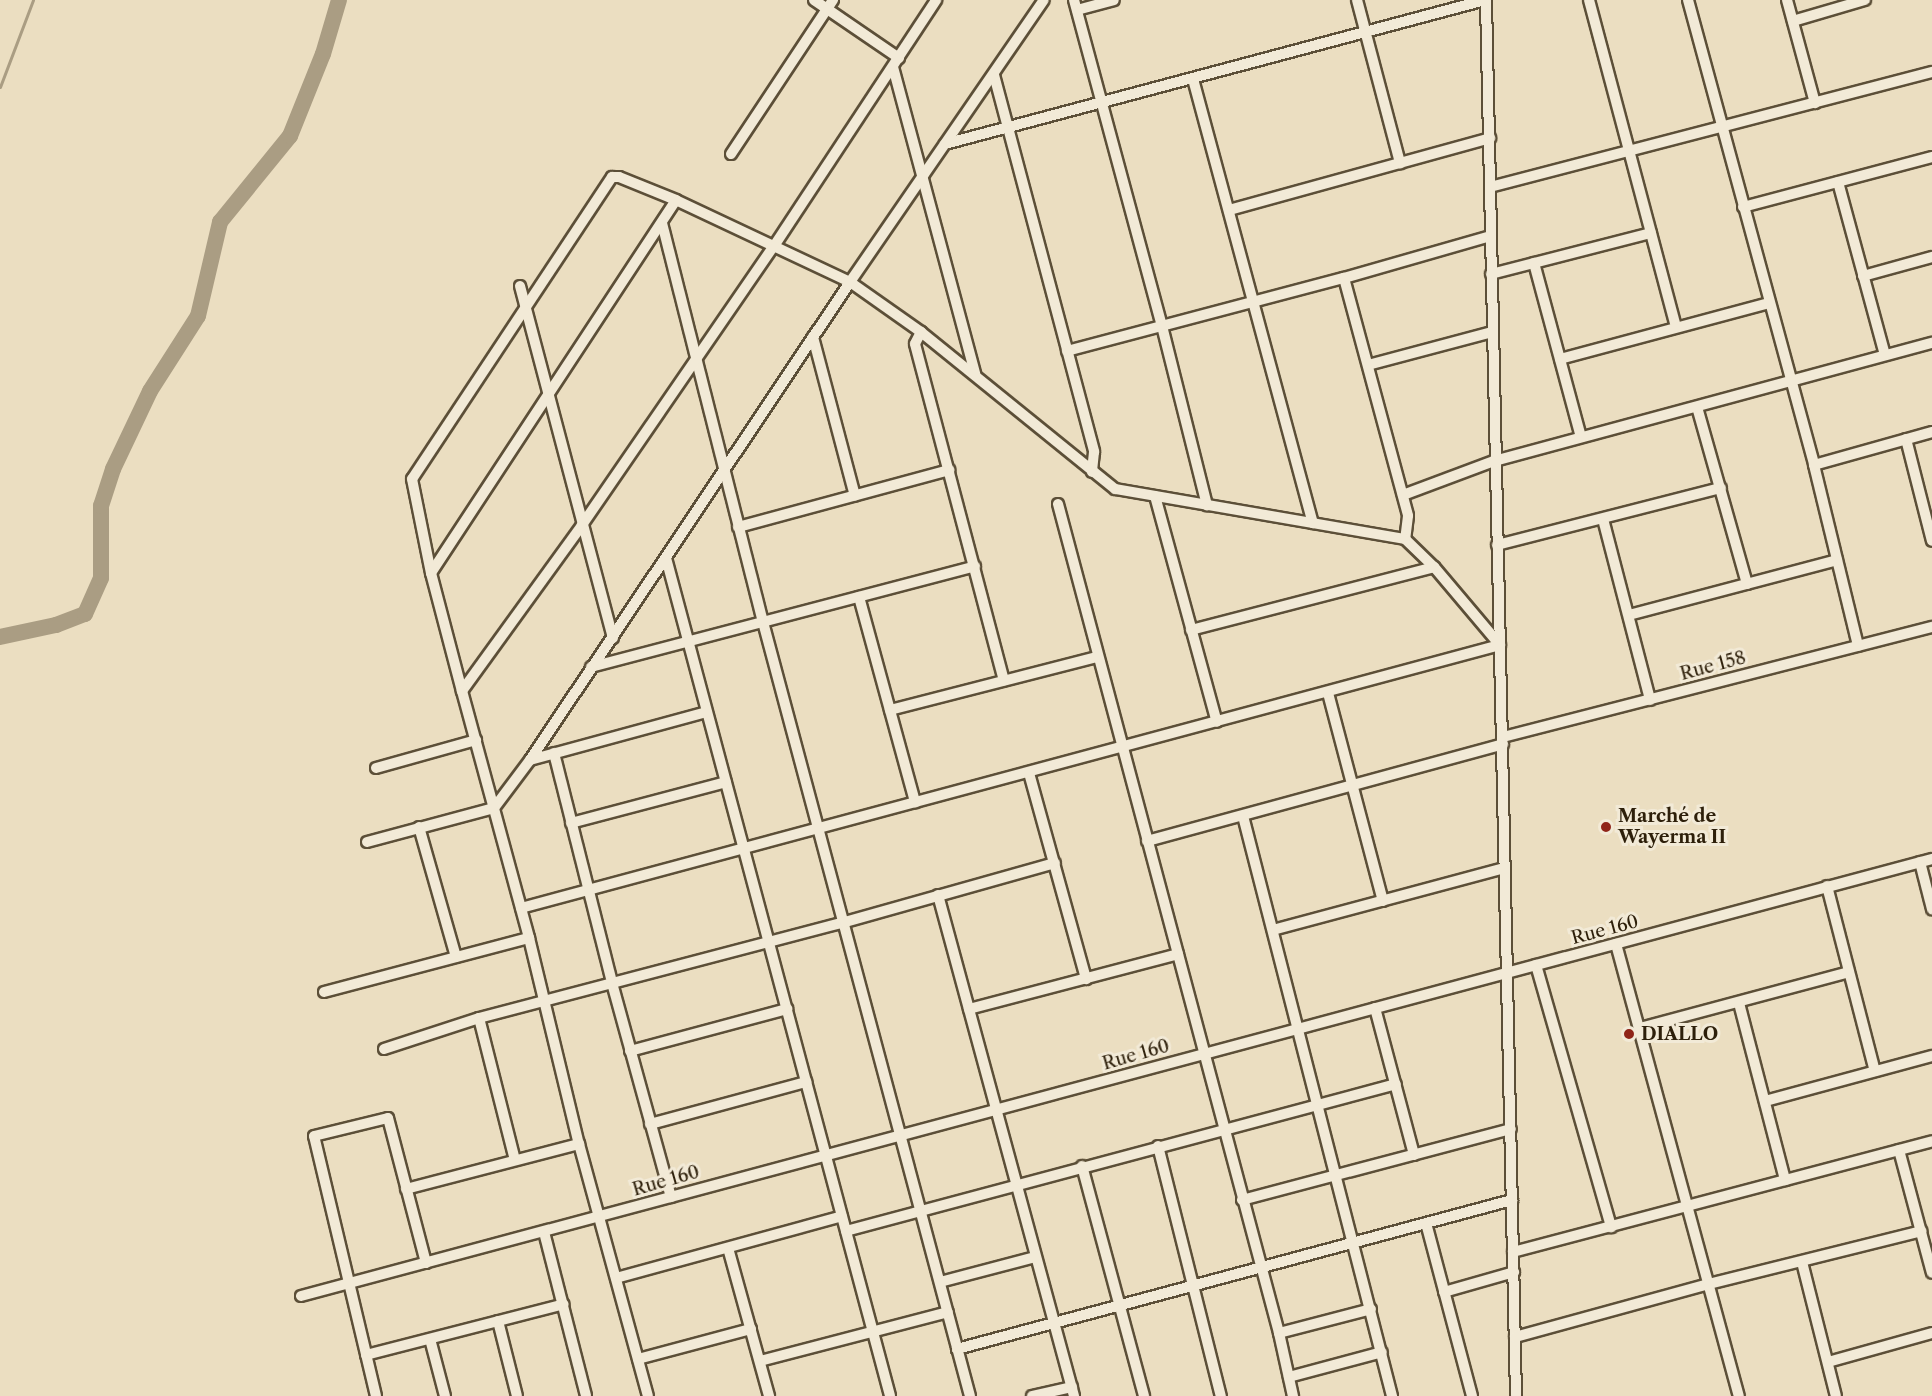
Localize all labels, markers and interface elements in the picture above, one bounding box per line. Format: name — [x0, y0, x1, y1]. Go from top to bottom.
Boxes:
street label: Rue 158 — [1678, 647, 1748, 685]
place label: Marché de Wayerma II — [1618, 806, 1726, 848]
marker: Marché de Wayerma II — [1599, 820, 1613, 834]
street label: Rue 160 — [1569, 911, 1641, 949]
place label: DIALLO — [1641, 1023, 1718, 1045]
marker: DIALLO — [1622, 1027, 1636, 1041]
street label: Rue 160 — [1100, 1035, 1172, 1075]
street label: Rue 160 — [630, 1161, 702, 1201]

